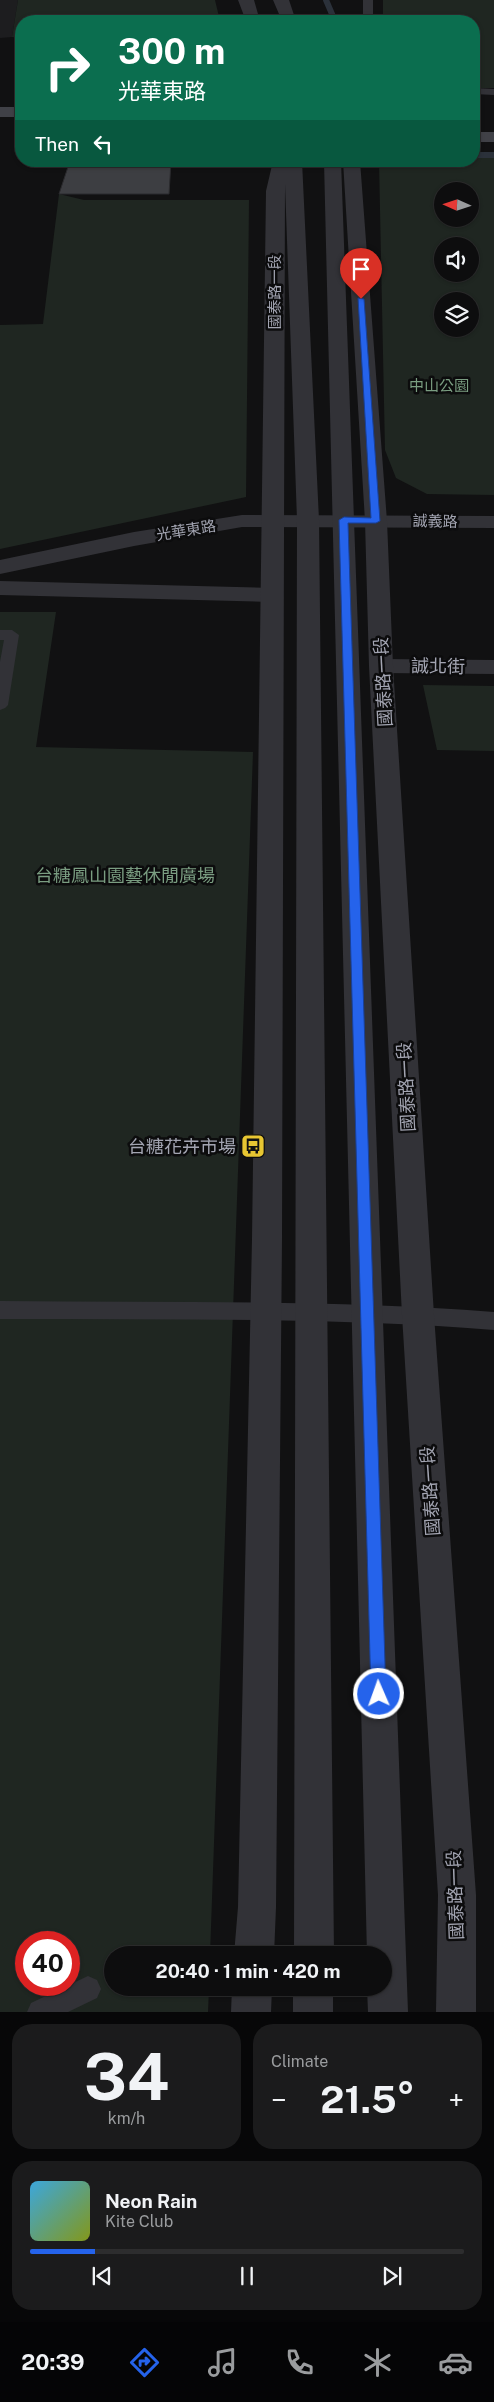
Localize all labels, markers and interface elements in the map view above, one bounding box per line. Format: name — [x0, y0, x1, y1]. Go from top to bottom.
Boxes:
text: 300 m — [118, 31, 225, 72]
icon: right — [35, 35, 100, 100]
text: 光華東路 — [118, 78, 206, 104]
icon: left — [89, 130, 117, 158]
text: Then — [35, 133, 79, 155]
north arrow — [434, 182, 479, 228]
map controls — [434, 182, 479, 337]
button: sound — [434, 237, 479, 282]
pin — [340, 248, 382, 299]
street label: 國泰路一段 — [266, 254, 283, 330]
icon: arrive — [347, 255, 375, 283]
button: layers — [434, 292, 479, 337]
park label: 中山公園 — [409, 377, 469, 394]
street label: 誠義路 — [412, 512, 458, 530]
street label: 光華東路 — [155, 517, 217, 543]
street label: 國泰路一段 — [370, 637, 396, 727]
street label: 誠北街 — [411, 655, 465, 677]
park label: 台糖鳳山園藝休閒廣場 — [35, 865, 215, 886]
street label: 國泰路一段 — [393, 1042, 419, 1132]
bus stop icon: 台糖花卉市場 — [240, 1133, 266, 1159]
place label: 台糖花卉市場 — [128, 1136, 236, 1157]
street label: 國泰路一段 — [416, 1445, 444, 1537]
position arrow — [352, 1667, 404, 1719]
street label: 國泰路一段 — [443, 1850, 467, 1940]
speed limit sign: 40 — [15, 1931, 80, 1996]
text: 20:40 · 1 min · 420 m — [156, 1960, 340, 1982]
text: 34 — [84, 2038, 169, 2115]
text: Climate — [271, 2052, 328, 2071]
text: 21.5° — [320, 2077, 415, 2122]
text: − — [271, 2083, 287, 2116]
text: + — [448, 2083, 464, 2116]
text: km/h — [108, 2109, 145, 2128]
text: Neon Rain — [105, 2190, 197, 2212]
text: Kite Club — [105, 2212, 173, 2231]
icon: previous — [88, 2262, 116, 2290]
icon: pause — [233, 2262, 261, 2290]
icon: next — [378, 2262, 406, 2290]
icon: directions — [127, 2345, 162, 2380]
icon: music — [205, 2345, 240, 2380]
icon: phone — [282, 2345, 317, 2380]
icon: climate — [360, 2345, 395, 2380]
icon: car — [438, 2345, 473, 2380]
text: 20:39 — [21, 2349, 84, 2375]

